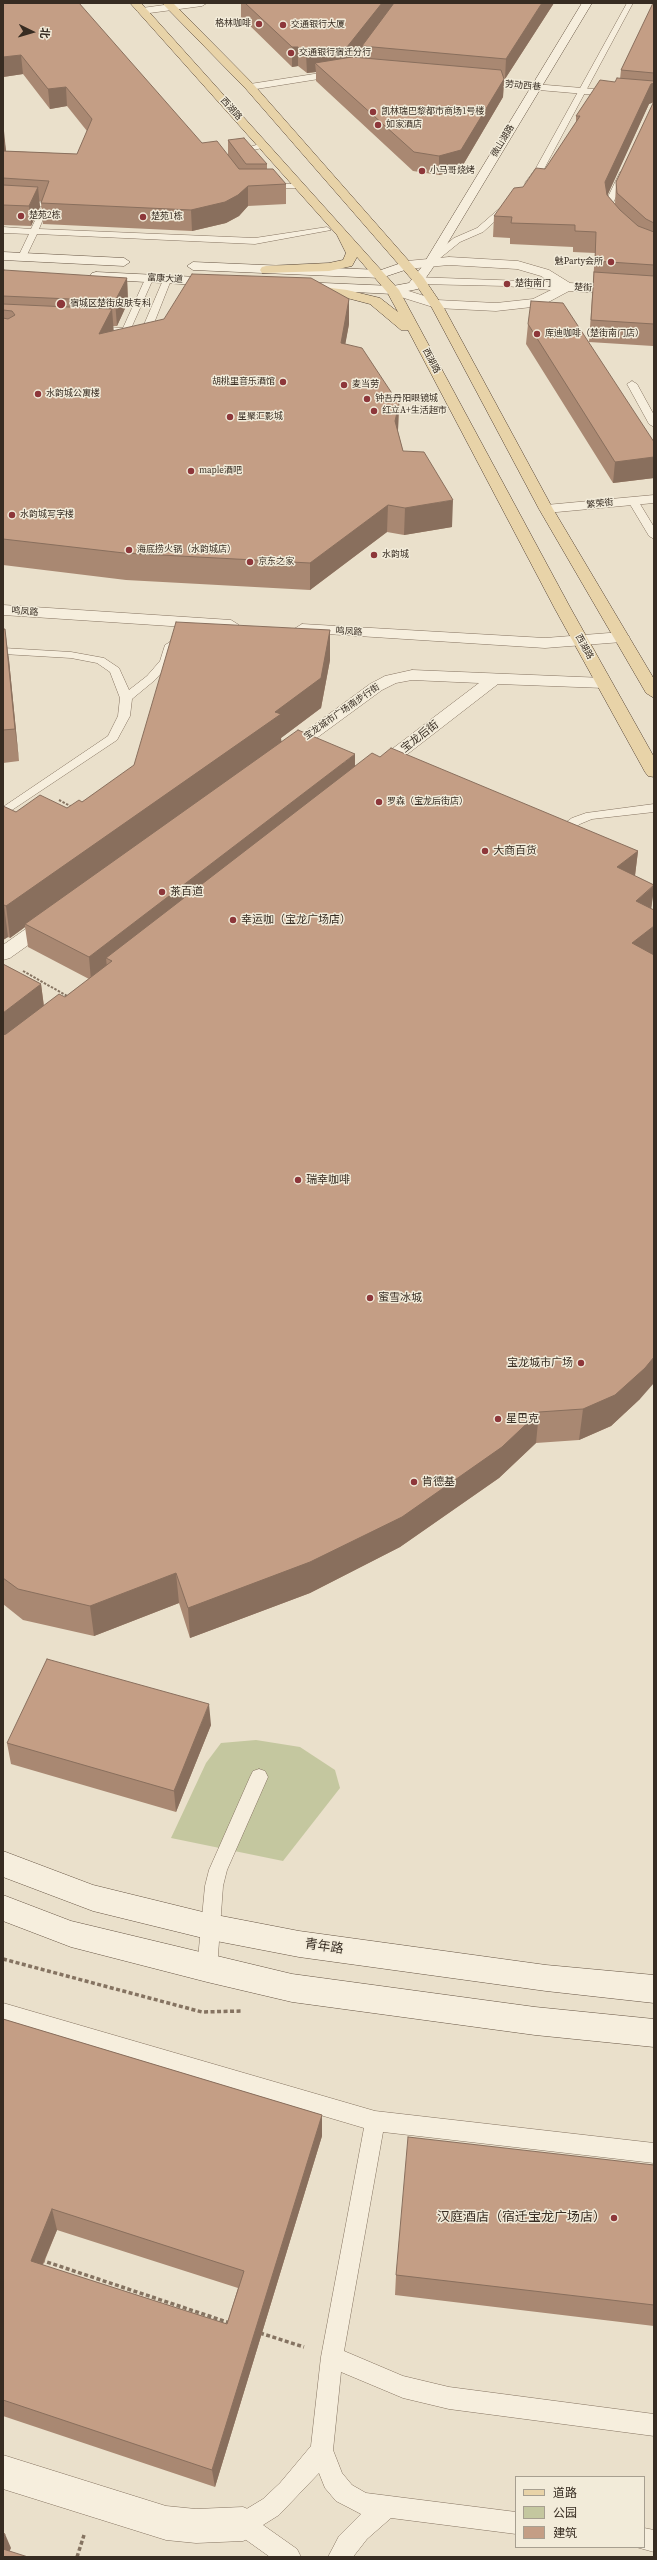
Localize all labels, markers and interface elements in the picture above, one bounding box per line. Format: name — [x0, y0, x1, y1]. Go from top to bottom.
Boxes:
north arrow — [12, 12, 52, 52]
place label: 格林咖啡 — [215, 19, 251, 29]
marker: 格林咖啡 — [254, 19, 264, 29]
marker: 交通银行大厦 — [278, 20, 288, 30]
place label: 交通银行大厦 — [291, 20, 345, 30]
text: 北 — [37, 27, 52, 39]
marker: 交通银行宿迁分行 — [286, 48, 296, 58]
place label: 交通银行宿迁分行 — [299, 48, 371, 58]
street label: 劳动西巷 — [505, 79, 541, 93]
street label: 西湖路 — [218, 95, 244, 123]
marker: 凯林瑞巴黎都市商场1号楼 — [368, 107, 378, 117]
place label: 凯林瑞巴黎都市商场1号楼 — [381, 107, 484, 117]
marker: 如家酒店 — [373, 120, 383, 130]
place label: 如家酒店 — [386, 120, 422, 130]
street label: 微山湖路 — [489, 123, 517, 159]
marker: 小马哥烧烤 — [417, 166, 427, 176]
place label: 小马哥烧烤 — [430, 166, 475, 176]
marker: 楚苑2栋 — [16, 211, 26, 221]
place label: 楚苑2栋 — [29, 211, 60, 221]
marker: 楚苑1栋 — [138, 212, 148, 222]
place label: 楚苑1栋 — [151, 212, 182, 222]
place label: 魅Party会所 — [555, 257, 603, 267]
marker: 魅Party会所 — [606, 257, 616, 267]
street label: 富康大道 — [147, 273, 183, 285]
marker: 楚街南门 — [502, 279, 512, 289]
place label: 楚街南门 — [515, 279, 551, 289]
street label: 楚街 — [574, 282, 592, 294]
marker: 宿城区楚街皮肤专科 — [55, 298, 67, 310]
place label: 宿城区楚街皮肤专科 — [70, 299, 151, 309]
marker: 库迪咖啡（楚街南门店） — [532, 329, 542, 339]
place label: 库迪咖啡（楚街南门店） — [545, 329, 644, 339]
street label: 西湖路 — [420, 347, 442, 375]
place label: 胡桃里音乐酒馆 — [212, 377, 275, 387]
marker: 胡桃里音乐酒馆 — [278, 377, 288, 387]
marker: 麦当劳 — [339, 380, 349, 390]
place label: 麦当劳 — [352, 380, 379, 390]
marker: 水韵城公寓楼 — [33, 389, 43, 399]
place label: 水韵城公寓楼 — [46, 389, 100, 399]
marker: 钟吾丹阳眼镜城 — [362, 394, 372, 404]
place label: 钟吾丹阳眼镜城 — [375, 394, 438, 404]
marker: 红立A+生活超市 — [369, 406, 379, 416]
place label: 红立A+生活超市 — [382, 406, 447, 416]
marker: 星聚汇影城 — [225, 412, 235, 422]
place label: 星聚汇影城 — [238, 412, 283, 422]
marker: maple酒吧 — [186, 466, 196, 476]
place label: maple酒吧 — [199, 466, 242, 476]
street label: 繁荣街 — [586, 497, 614, 511]
marker: 水韵城写字楼 — [7, 510, 17, 520]
place label: 水韵城写字楼 — [20, 510, 74, 520]
marker: 海底捞火锅（水韵城店） — [124, 545, 134, 555]
place label: 海底捞火锅（水韵城店） — [137, 545, 236, 555]
marker: 水韵城 — [369, 550, 379, 560]
place label: 水韵城 — [382, 550, 409, 560]
marker: 京东之家 — [245, 557, 255, 567]
place label: 京东之家 — [258, 557, 294, 567]
street label: 鸣凤路 — [11, 606, 39, 618]
street label: 鸣凤路 — [335, 626, 363, 638]
street label: 西湖路 — [573, 633, 595, 661]
street label: 宝龙城市广场南步行街 — [302, 682, 382, 742]
street label: 宝龙后街 — [399, 718, 441, 756]
marker: 罗森（宝龙后街店） — [374, 797, 384, 807]
place label: 罗森（宝龙后街店） — [387, 797, 468, 807]
place label: 大商百货 — [493, 844, 537, 858]
marker: 大商百货 — [480, 846, 490, 856]
place label: 茶百道 — [170, 885, 203, 899]
marker: 茶百道 — [157, 887, 167, 897]
place label: 幸运咖（宝龙广场店） — [241, 913, 351, 927]
marker: 幸运咖（宝龙广场店） — [228, 915, 238, 925]
place label: 瑞幸咖啡 — [306, 1173, 350, 1187]
marker: 瑞幸咖啡 — [293, 1175, 303, 1185]
place label: 蜜雪冰城 — [378, 1291, 422, 1305]
marker: 蜜雪冰城 — [365, 1293, 375, 1303]
place label: 宝龙城市广场 — [507, 1356, 573, 1370]
marker: 宝龙城市广场 — [576, 1358, 586, 1368]
place label: 星巴克 — [506, 1412, 539, 1426]
marker: 星巴克 — [493, 1414, 503, 1424]
place label: 肯德基 — [422, 1475, 455, 1489]
marker: 肯德基 — [409, 1477, 419, 1487]
street label: 青年路 — [304, 1937, 344, 1957]
place label: 汉庭酒店（宿迁宝龙广场店） — [437, 2210, 606, 2226]
marker: 汉庭酒店（宿迁宝龙广场店） — [609, 2213, 619, 2223]
legend — [515, 2476, 645, 2548]
text: 道路 — [553, 2485, 577, 2501]
text: 公园 — [553, 2505, 577, 2521]
text: 建筑 — [553, 2525, 577, 2541]

